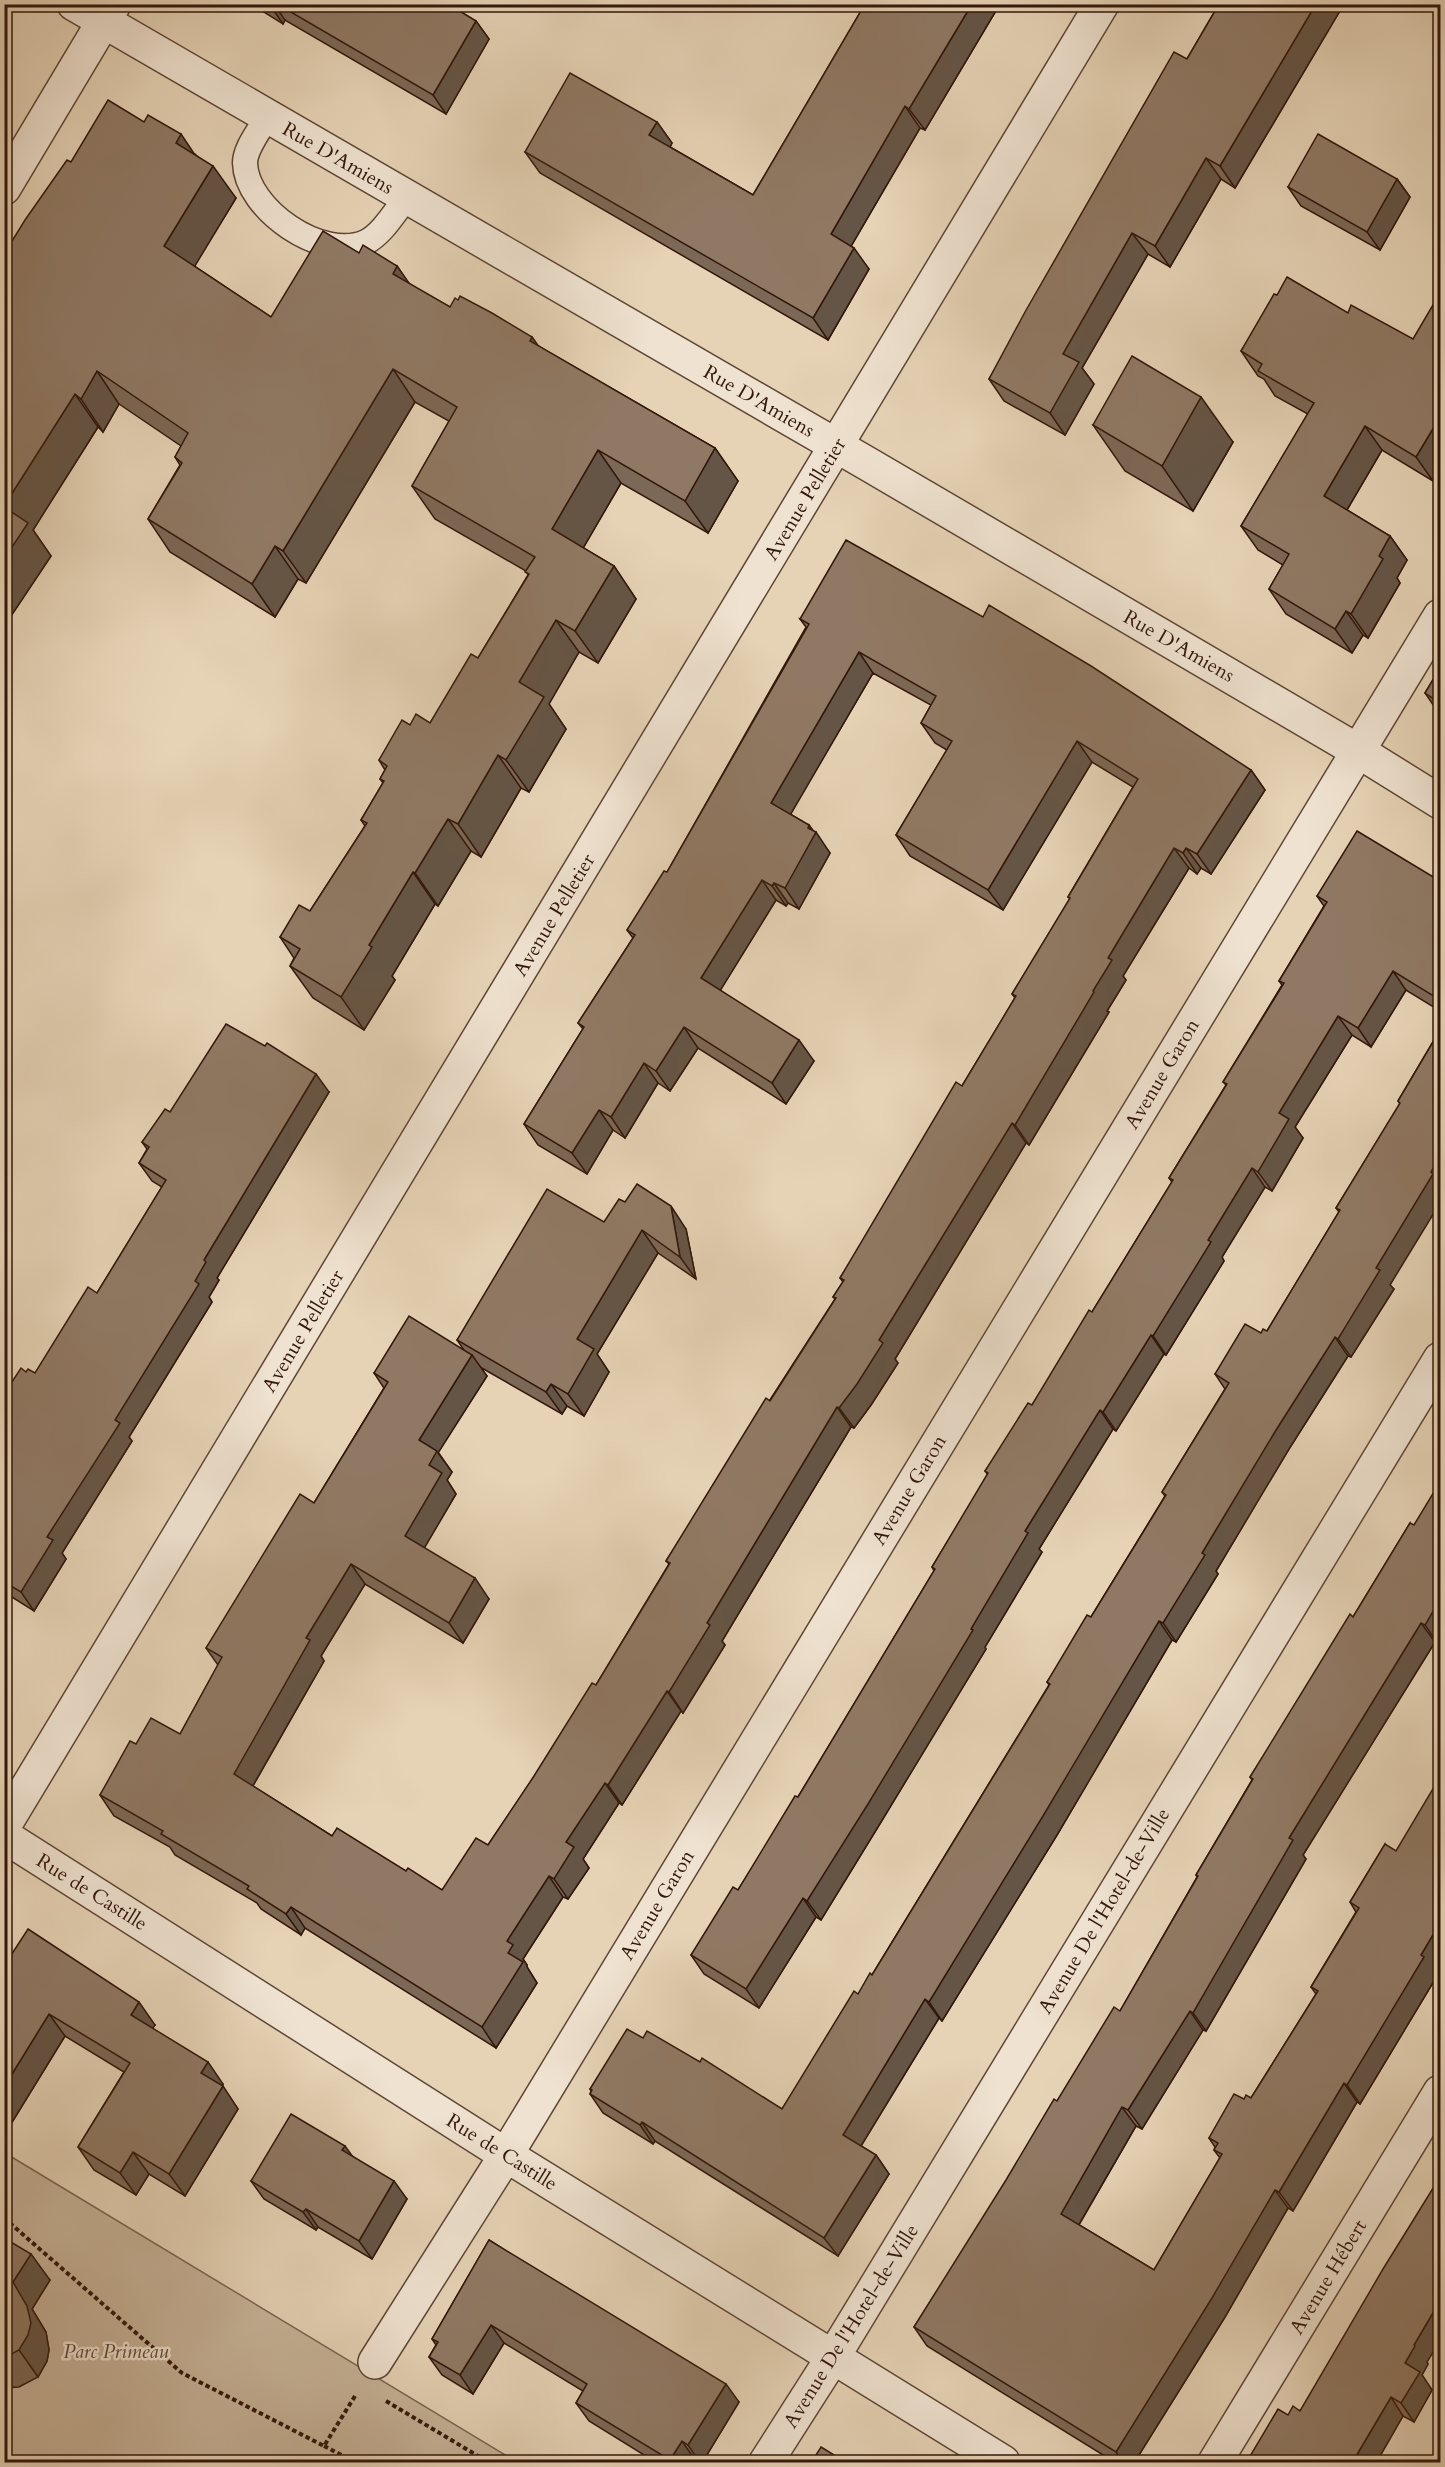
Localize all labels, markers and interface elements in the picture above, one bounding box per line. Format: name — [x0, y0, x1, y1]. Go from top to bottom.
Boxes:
street label: Rue D'Amiens — [278, 115, 398, 201]
street label: Rue D'Amiens — [699, 358, 819, 444]
street label: Avenue Pelletier — [758, 432, 853, 565]
street label: Rue D'Amiens — [1119, 603, 1239, 689]
street label: Avenue Pelletier — [507, 848, 602, 981]
street label: Avenue Garon — [1118, 1013, 1206, 1134]
street label: Avenue Pelletier — [256, 1264, 351, 1397]
street label: Avenue Garon — [865, 1429, 953, 1550]
street label: Avenue De l'Hotel-de-Ville — [1032, 1803, 1176, 2019]
street label: Avenue Garon — [613, 1844, 701, 1965]
street label: Rue de Castille — [31, 1847, 153, 1937]
street label: Rue de Castille — [441, 2107, 563, 2197]
street label: Avenue Hébert — [1283, 2214, 1373, 2339]
street label: Avenue De l'Hotel-de-Ville — [777, 2219, 925, 2433]
park label: Parc Primeau — [63, 2338, 169, 2365]

